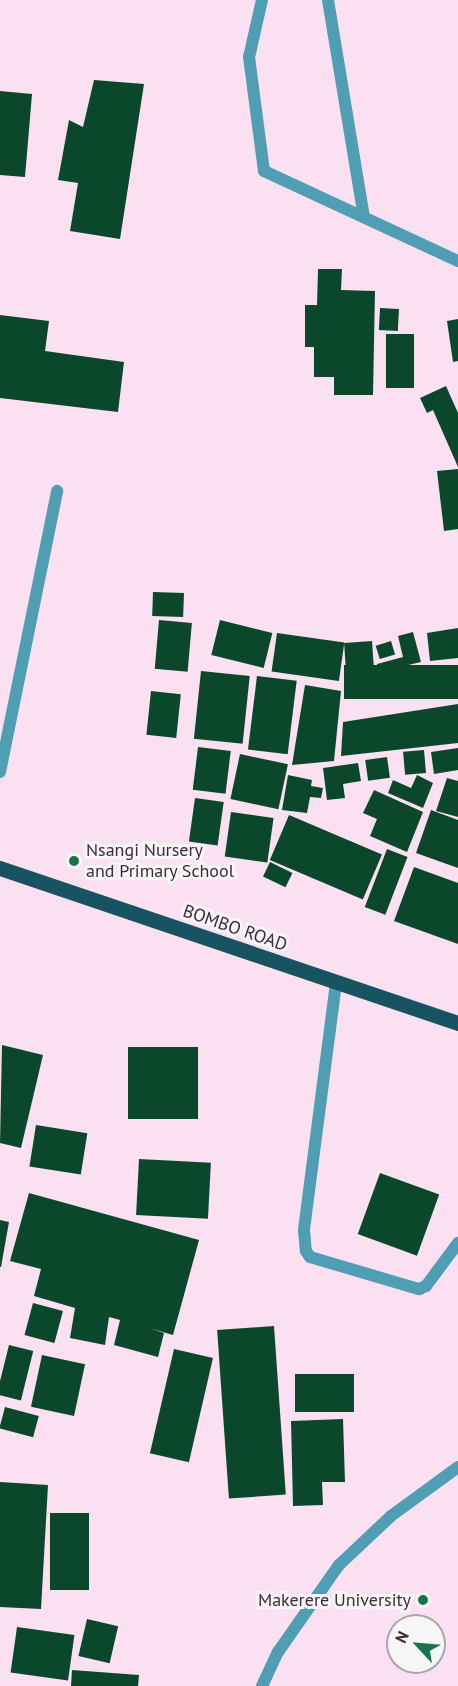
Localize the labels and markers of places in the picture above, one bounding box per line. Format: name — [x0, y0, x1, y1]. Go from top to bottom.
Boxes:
place label: Nsangi Nursery and Primary School — [86, 840, 235, 882]
marker: Nsangi Nursery and Primary School — [67, 854, 81, 868]
place label: Makerere University — [258, 1589, 411, 1611]
marker: Makerere University — [416, 1593, 430, 1607]

